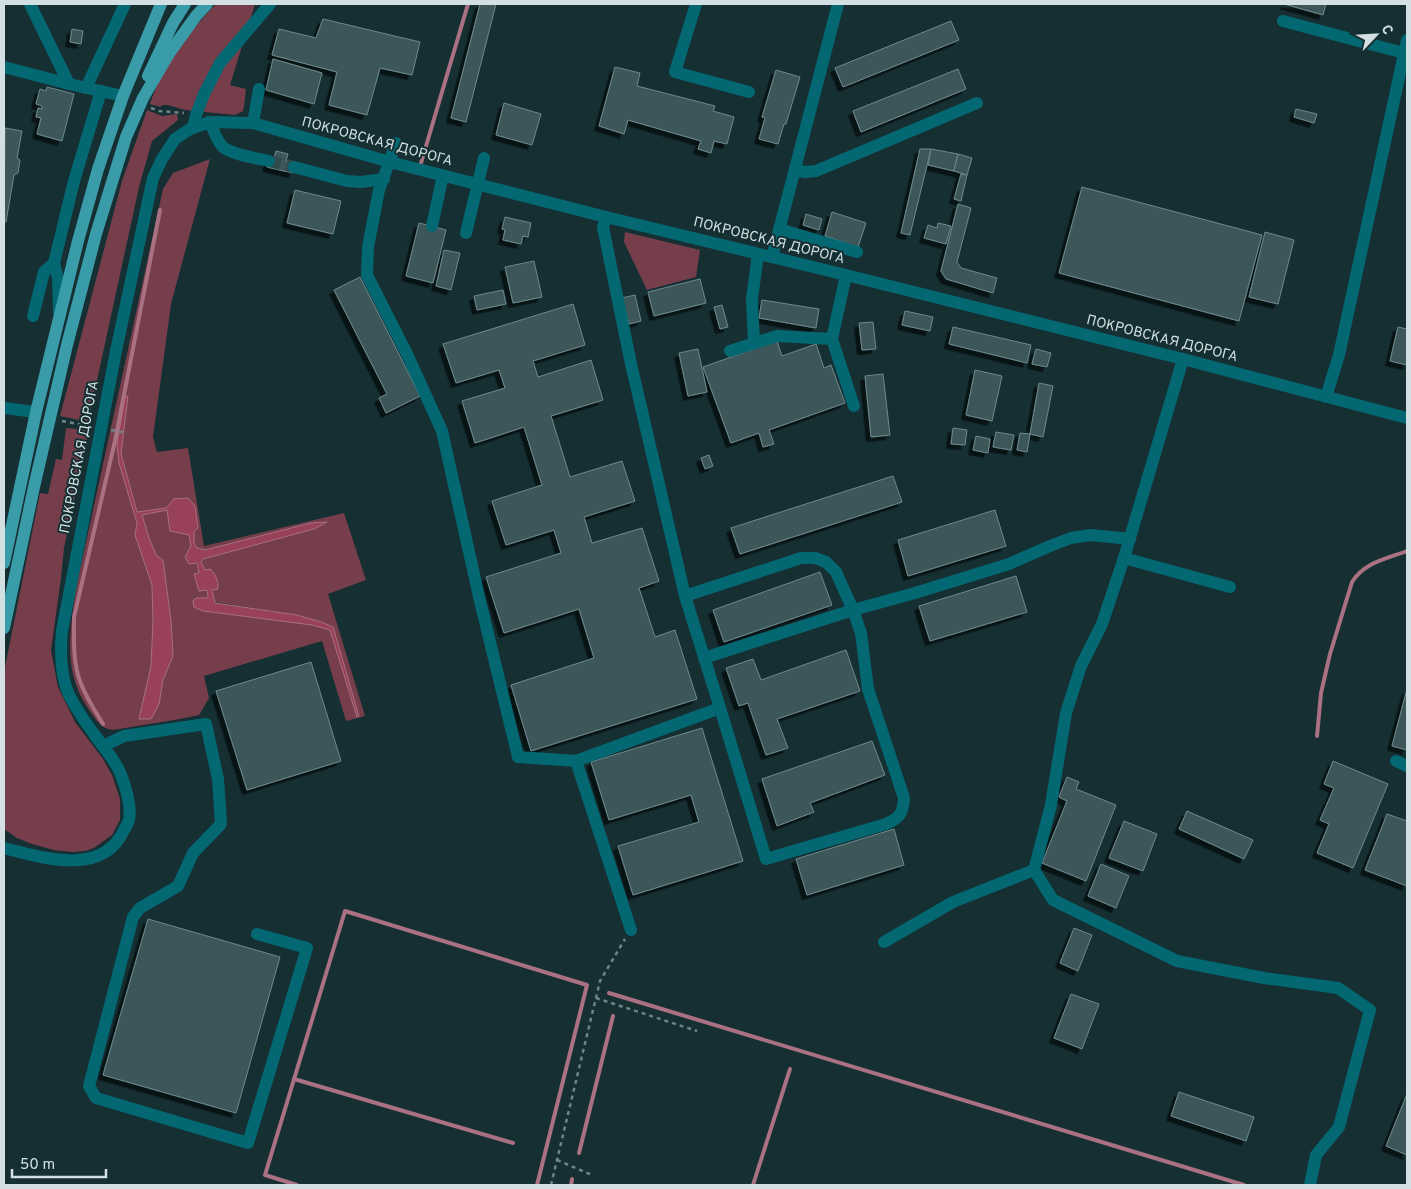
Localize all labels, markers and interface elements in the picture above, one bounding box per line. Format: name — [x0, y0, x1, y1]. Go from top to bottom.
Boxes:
north arrow — [1351, 10, 1401, 60]
text: С — [1377, 22, 1396, 38]
street label: ПОКРОВСКАЯ ДОРОГА — [300, 114, 454, 170]
street label: ПОКРОВСКАЯ ДОРОГА — [692, 214, 846, 268]
street label: ПОКРОВСКАЯ ДОРОГА — [1085, 312, 1239, 366]
street label: ПОКРОВСКАЯ ДОРОГА — [57, 379, 103, 535]
scale bar — [12, 1146, 106, 1178]
text: 50 m — [20, 1156, 55, 1175]

